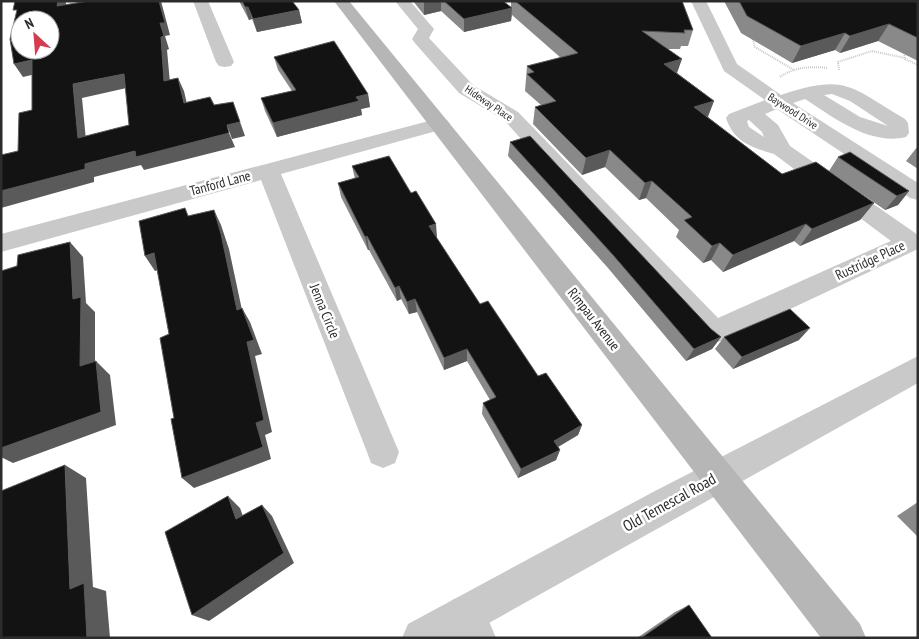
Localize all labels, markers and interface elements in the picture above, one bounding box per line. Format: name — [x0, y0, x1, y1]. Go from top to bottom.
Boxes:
north arrow — [10, 10, 60, 60]
text: N — [22, 14, 37, 33]
street label: Hideway Place — [462, 82, 516, 124]
street label: Baywood Drive — [765, 90, 821, 133]
street label: Tanford Lane — [188, 166, 253, 200]
street label: Rustridge Place — [832, 236, 908, 284]
street label: Jenna Circle — [306, 280, 344, 341]
street label: Rimpau Avenue — [564, 284, 624, 354]
street label: Old Temescal Road — [619, 468, 719, 536]

